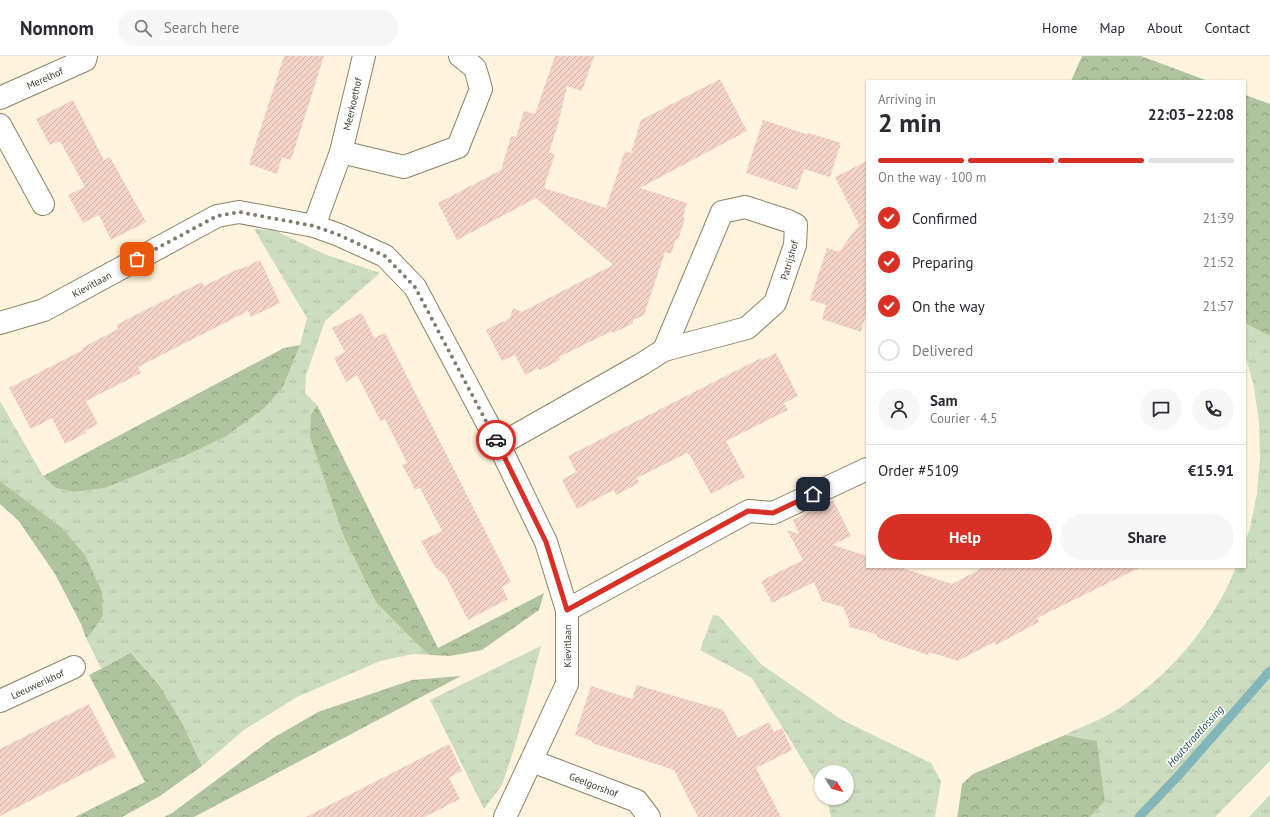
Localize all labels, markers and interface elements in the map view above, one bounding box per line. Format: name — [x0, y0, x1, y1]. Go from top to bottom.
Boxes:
search box — [118, 10, 398, 46]
text: Nomnom — [20, 16, 94, 40]
icon: search — [132, 17, 154, 39]
text: Search here — [164, 18, 240, 37]
text: Home — [1042, 19, 1077, 37]
text: Map — [1099, 19, 1125, 37]
text: About — [1147, 19, 1183, 37]
text: Contact — [1205, 19, 1250, 37]
street label: Merelhof — [25, 64, 66, 92]
street label: Meerkoethof — [340, 76, 365, 132]
text: Arriving in — [878, 91, 936, 108]
text: 22:03–22:08 — [1148, 105, 1234, 124]
text: 2 min — [878, 106, 941, 139]
text: On the way · 100 m — [878, 169, 986, 186]
icon: check — [878, 207, 900, 229]
text: Confirmed — [912, 209, 977, 228]
text: 21:39 — [1203, 210, 1234, 227]
street label: Patrijshof — [778, 238, 802, 281]
pin — [120, 242, 154, 276]
icon: bag — [126, 248, 148, 270]
icon: check — [878, 251, 900, 273]
text: Preparing — [912, 253, 974, 272]
text: 21:52 — [1203, 254, 1234, 271]
street label: Kievitlaan — [70, 269, 114, 301]
icon: check — [878, 295, 900, 317]
text: On the way — [912, 297, 985, 316]
text: 21:57 — [1203, 298, 1234, 315]
text: Delivered — [912, 341, 973, 360]
button: person — [878, 388, 920, 430]
button: chat — [1140, 388, 1182, 430]
button: phone — [1192, 388, 1234, 430]
text: Sam — [930, 391, 957, 410]
text: Courier · 4.5 — [930, 410, 997, 427]
courier — [476, 420, 516, 460]
icon: car — [485, 429, 507, 451]
text: Order #5109 — [878, 461, 959, 480]
text: €15.91 — [1188, 461, 1234, 480]
pin — [796, 477, 830, 511]
icon: home — [802, 483, 824, 505]
button: Help — [878, 514, 1052, 560]
button: Share — [1060, 514, 1234, 560]
street label: Kievitlaan — [561, 625, 574, 667]
street label: Leeuwerikhof — [9, 666, 67, 702]
water label: Houtstraatlossing — [1164, 702, 1227, 770]
north arrow — [814, 765, 854, 805]
map controls — [814, 765, 854, 805]
street label: Geelgorshof — [567, 770, 621, 800]

